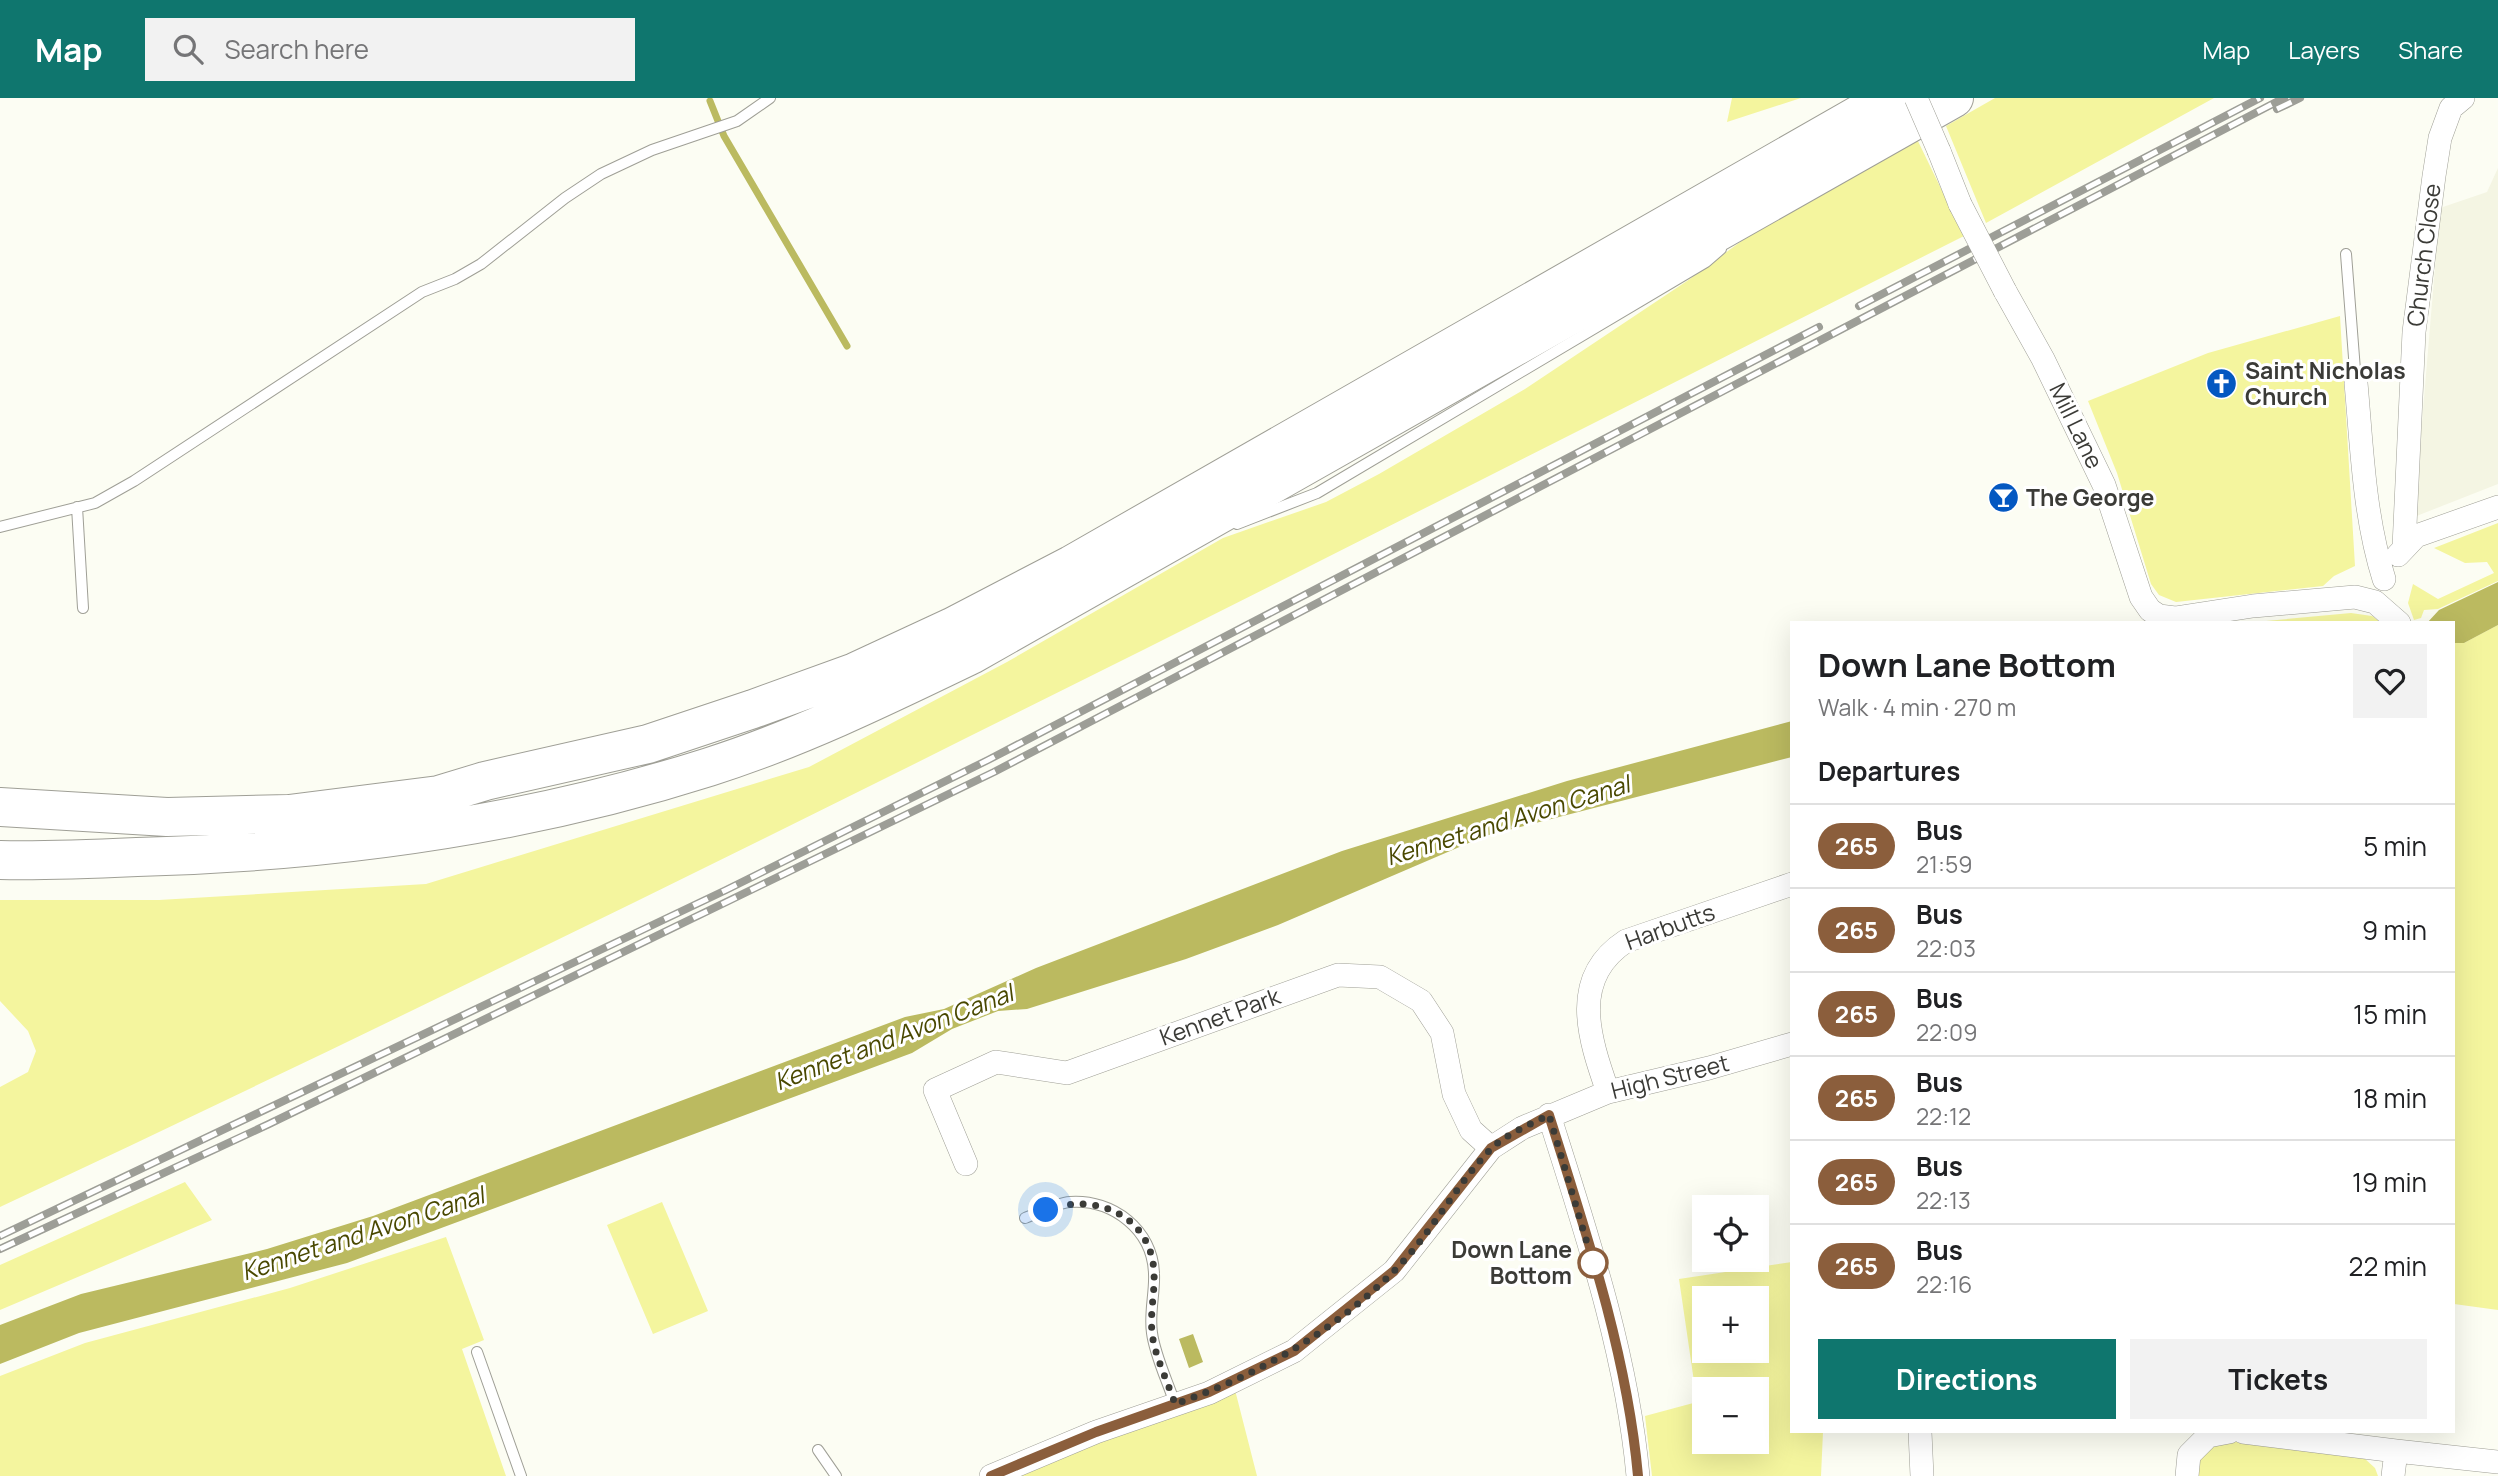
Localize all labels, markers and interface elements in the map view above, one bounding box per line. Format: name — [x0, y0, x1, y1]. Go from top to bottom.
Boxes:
search box — [145, 18, 635, 81]
text: Map — [35, 27, 103, 72]
icon: search — [169, 30, 207, 68]
text: Search here — [225, 31, 369, 67]
text: Map — [2203, 33, 2250, 66]
text: Layers — [2288, 33, 2360, 66]
text: Share — [2398, 33, 2463, 66]
street label: Church Close — [2398, 182, 2448, 328]
place label: Saint Nicholas Church — [2245, 354, 2406, 412]
church icon: Saint Nicholas Church — [2205, 367, 2239, 401]
street label: Mill Lane — [2042, 377, 2111, 474]
bar icon: The George — [1986, 481, 2020, 515]
place label: The George — [2026, 481, 2155, 513]
text: Down Lane Bottom — [1818, 642, 2116, 687]
button: heart — [2353, 644, 2427, 718]
text: Walk · 4 min · 270 m — [1818, 691, 2016, 723]
text: Departures — [1818, 753, 1960, 789]
water label: Kennet and Avon Canal — [1382, 766, 1637, 872]
text: Bus — [1916, 812, 1963, 848]
text: 5 min — [2363, 828, 2427, 864]
text: 265 — [1835, 829, 1878, 862]
text: 21:59 — [1916, 848, 1973, 880]
street label: Harbutts — [1620, 895, 1719, 957]
text: Bus — [1916, 896, 1963, 932]
text: 9 min — [2362, 912, 2427, 948]
text: 265 — [1835, 913, 1878, 946]
text: 22:03 — [1916, 932, 1976, 964]
water label: Kennet and Avon Canal — [769, 975, 1021, 1097]
street label: Kennet Park — [1155, 979, 1285, 1053]
text: Bus — [1916, 980, 1963, 1016]
text: 15 min — [2353, 996, 2427, 1032]
text: 265 — [1835, 997, 1878, 1030]
text: 22:09 — [1916, 1016, 1977, 1048]
street label: High Street — [1607, 1046, 1732, 1106]
text: Bus — [1916, 1064, 1963, 1100]
text: 18 min — [2353, 1080, 2427, 1116]
text: 265 — [1835, 1081, 1878, 1114]
text: 22:12 — [1916, 1100, 1971, 1132]
text: Bus — [1916, 1148, 1963, 1184]
text: 19 min — [2352, 1164, 2427, 1200]
text: 265 — [1835, 1165, 1878, 1198]
water label: Kennet and Avon Canal — [237, 1177, 491, 1287]
text: 22:13 — [1916, 1184, 1971, 1216]
your location — [1028, 1192, 1063, 1227]
map controls — [1692, 1195, 1769, 1454]
button: locate — [1692, 1195, 1769, 1272]
text: Bus — [1916, 1232, 1963, 1268]
place label: Down Lane Bottom — [1451, 1233, 1572, 1291]
marker: Down Lane Bottom — [1578, 1248, 1608, 1278]
text: 22 min — [2349, 1248, 2427, 1284]
text: 265 — [1835, 1249, 1878, 1282]
text: 22:16 — [1916, 1268, 1972, 1300]
button: + — [1692, 1286, 1769, 1363]
button: Directions — [1818, 1339, 2116, 1419]
button: Tickets — [2130, 1339, 2427, 1419]
button: − — [1692, 1377, 1769, 1454]

